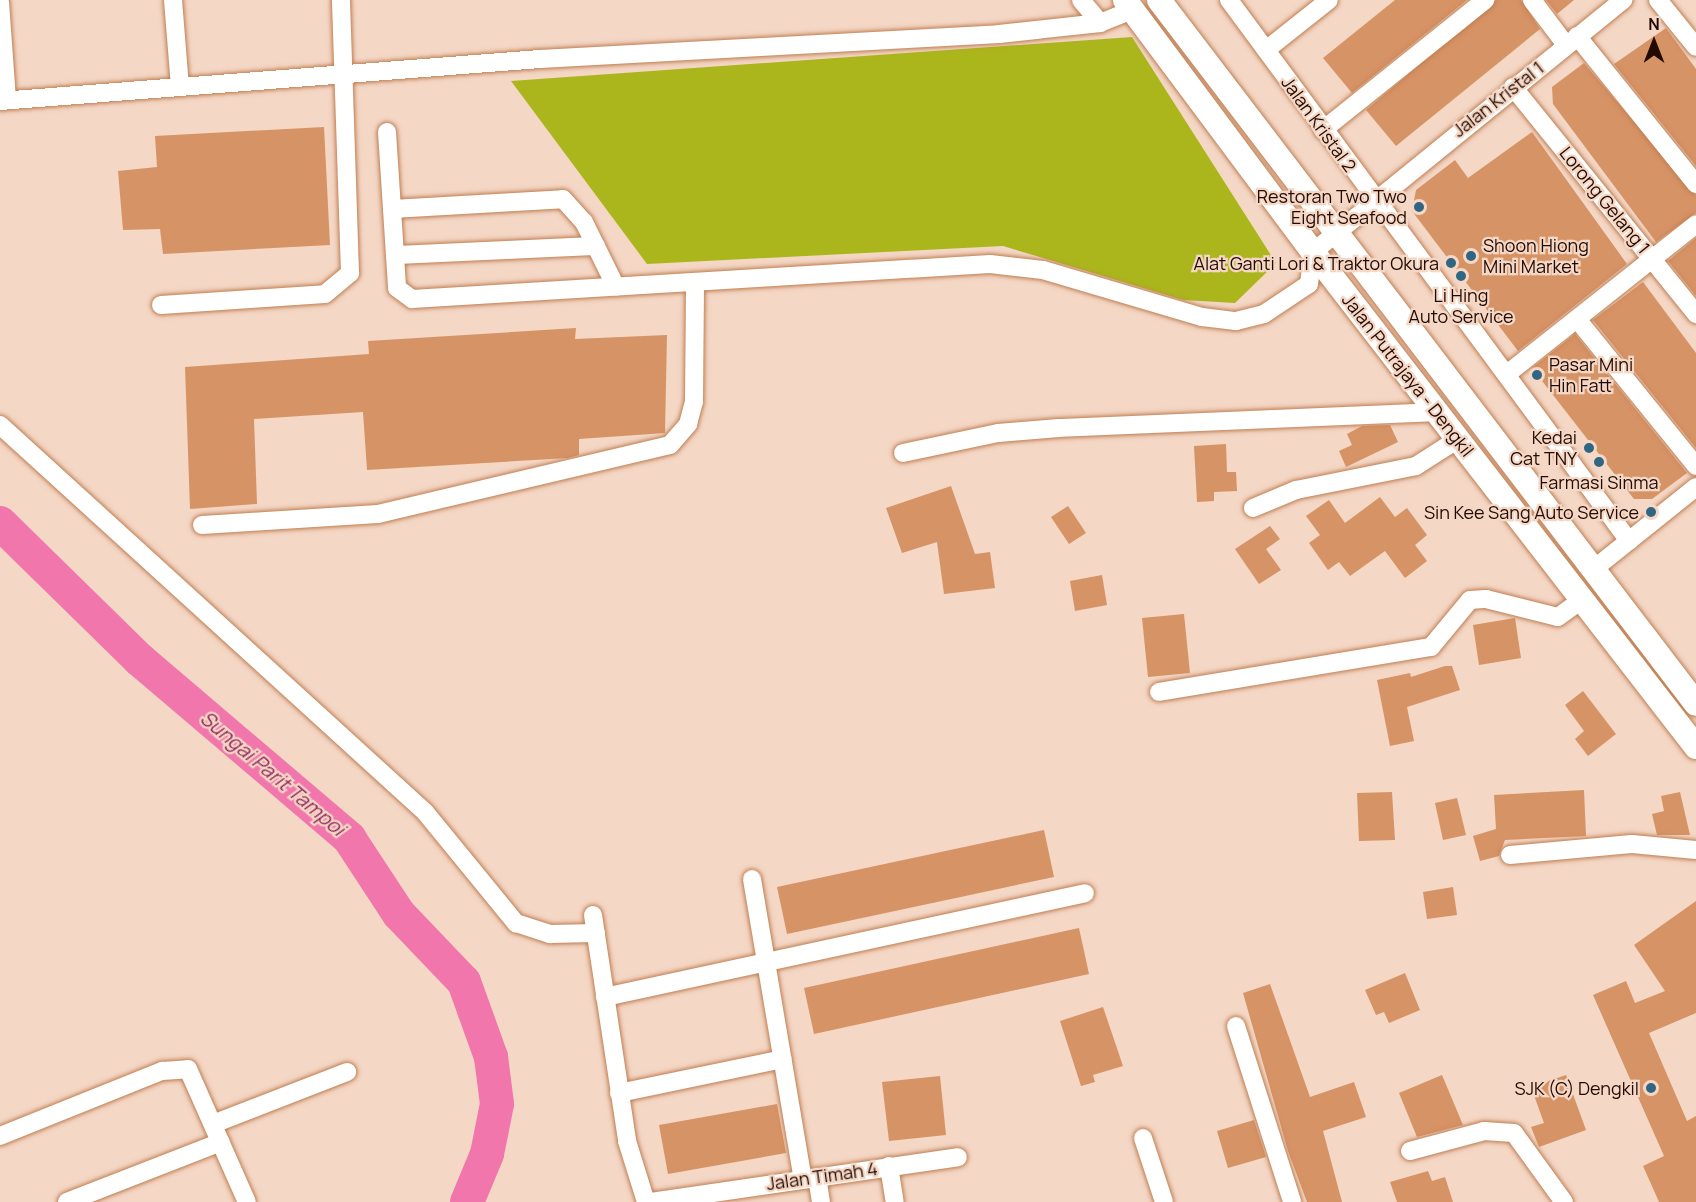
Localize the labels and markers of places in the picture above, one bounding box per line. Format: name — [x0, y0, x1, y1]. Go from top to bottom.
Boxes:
place label: Restoran Two Two Eight Seafood — [1257, 186, 1407, 228]
marker: Restoran Two Two Eight Seafood — [1412, 200, 1426, 214]
place label: Shoon Hiong Mini Market — [1483, 235, 1589, 278]
marker: Shoon Hiong Mini Market — [1464, 249, 1478, 263]
place label: Alat Ganti Lori & Traktor Okura — [1193, 252, 1439, 274]
marker: Alat Ganti Lori & Traktor Okura — [1444, 256, 1458, 270]
marker: Li Hing Auto Service — [1454, 269, 1468, 283]
place label: Li Hing Auto Service — [1409, 285, 1513, 328]
place label: Pasar Mini Hin Fatt — [1549, 354, 1633, 397]
marker: Pasar Mini Hin Fatt — [1530, 368, 1544, 382]
place label: Kedai Cat TNY — [1510, 427, 1577, 470]
marker: Kedai Cat TNY — [1582, 441, 1596, 455]
marker: Farmasi Sinma — [1592, 455, 1606, 469]
place label: Farmasi Sinma — [1540, 471, 1658, 493]
place label: Sin Kee Sang Auto Service — [1424, 501, 1639, 523]
marker: Sin Kee Sang Auto Service — [1644, 505, 1658, 519]
place label: SJK (C) Dengkil — [1514, 1077, 1639, 1099]
marker: SJK (C) Dengkil — [1644, 1081, 1658, 1095]

